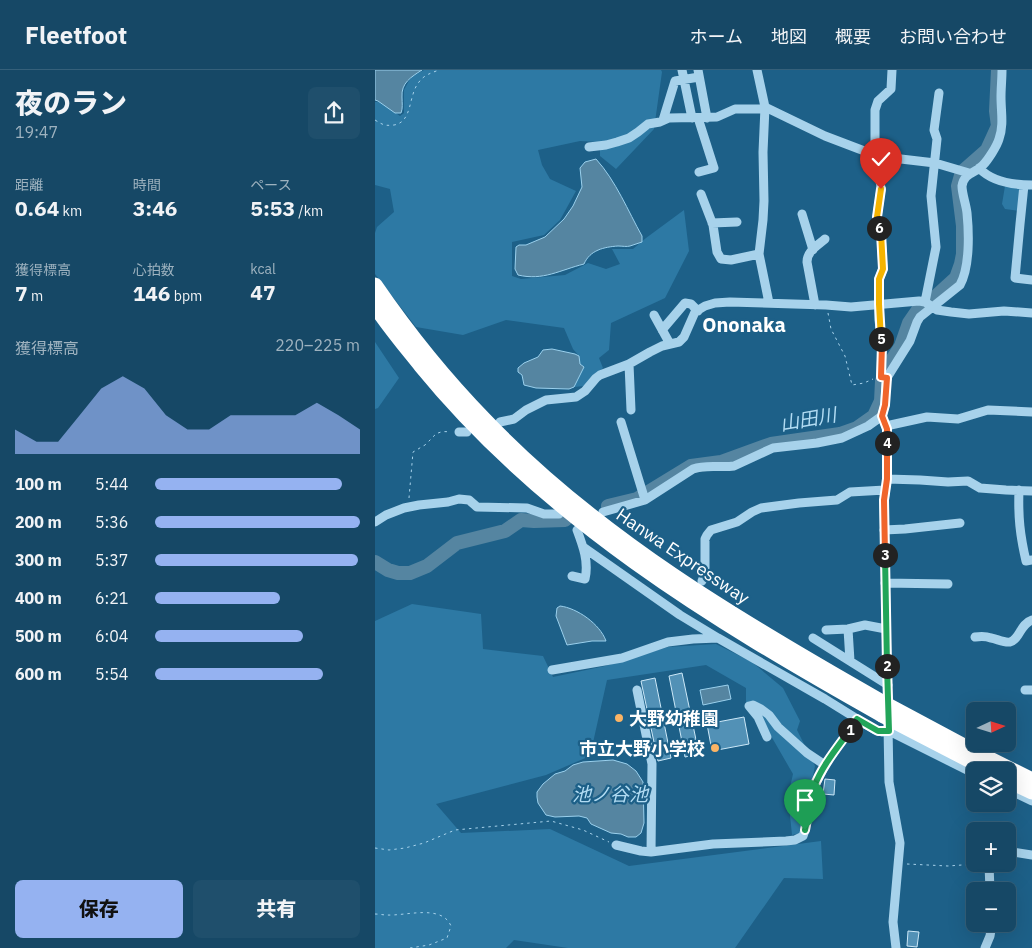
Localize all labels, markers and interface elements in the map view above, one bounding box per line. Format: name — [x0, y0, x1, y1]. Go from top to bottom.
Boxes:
text: Fleetfoot — [25, 19, 127, 51]
text: ホーム — [690, 25, 743, 48]
text: 地図 — [771, 25, 807, 48]
text: 概要 — [835, 25, 871, 48]
text: お問い合わせ — [899, 25, 1007, 48]
text: 夜のラン — [15, 84, 127, 121]
button: share — [308, 87, 360, 139]
text: 19:47 — [15, 122, 58, 142]
pin — [860, 138, 902, 189]
icon: check — [867, 145, 895, 173]
text: 距離 — [15, 176, 43, 194]
text: 時間 — [133, 176, 161, 194]
text: ペース — [250, 176, 292, 194]
text: 0.64 — [15, 194, 59, 222]
text: 3:46 — [133, 194, 177, 222]
text: 5:53 — [250, 194, 295, 222]
text: km — [59, 202, 82, 220]
text: /km — [295, 202, 323, 220]
pin: 6 — [867, 216, 891, 240]
text: 6 — [875, 219, 884, 237]
text: kcal — [250, 260, 276, 278]
text: 獲得標高 — [15, 261, 71, 279]
text: 心拍数 — [133, 261, 175, 279]
text: 47 — [250, 278, 276, 306]
text: 7 — [15, 279, 28, 307]
text: 146 — [133, 279, 170, 307]
text: m — [28, 287, 43, 305]
text: bpm — [170, 287, 202, 305]
district label: Ononaka — [702, 311, 786, 338]
pin: 5 — [869, 326, 893, 352]
text: 5 — [877, 330, 886, 348]
text: 220–225 m — [275, 335, 360, 355]
text: 獲得標高 — [15, 338, 79, 358]
water label: 山田川 — [778, 402, 840, 436]
pin: 4 — [875, 430, 899, 456]
text: 4 — [883, 434, 892, 452]
text: 100 m — [15, 474, 62, 494]
text: 5:44 — [95, 474, 128, 494]
street label: Hanwa Expressway — [612, 503, 754, 609]
text: 200 m — [15, 512, 62, 532]
text: 5:36 — [95, 512, 128, 532]
pin: 3 — [873, 542, 897, 568]
text: 3 — [881, 546, 890, 564]
text: 300 m — [15, 550, 62, 570]
text: 5:37 — [95, 550, 128, 570]
text: 400 m — [15, 588, 62, 608]
text: 6:21 — [95, 588, 128, 608]
text: 500 m — [15, 626, 62, 646]
text: 6:04 — [95, 626, 128, 646]
pin: 2 — [875, 654, 899, 678]
text: 2 — [883, 657, 892, 675]
text: 600 m — [15, 664, 62, 684]
text: 5:54 — [95, 664, 128, 684]
north arrow — [966, 702, 1016, 752]
map controls — [966, 702, 1016, 932]
place label: 大野幼稚園 — [629, 707, 719, 730]
marker: 大野幼稚園 — [613, 712, 625, 724]
pin: 1 — [837, 718, 863, 742]
text: 1 — [846, 721, 855, 739]
place label: 市立大野小学校 — [579, 737, 705, 760]
marker: 市立大野小学校 — [709, 742, 721, 754]
button: layers — [966, 762, 1016, 812]
pin — [784, 779, 826, 830]
water label: 池ノ谷池 — [572, 782, 650, 806]
icon: arrive — [791, 786, 819, 814]
button: + — [966, 822, 1016, 872]
button: 保存 — [15, 880, 183, 938]
button: 共有 — [193, 880, 360, 938]
button: − — [966, 882, 1016, 932]

